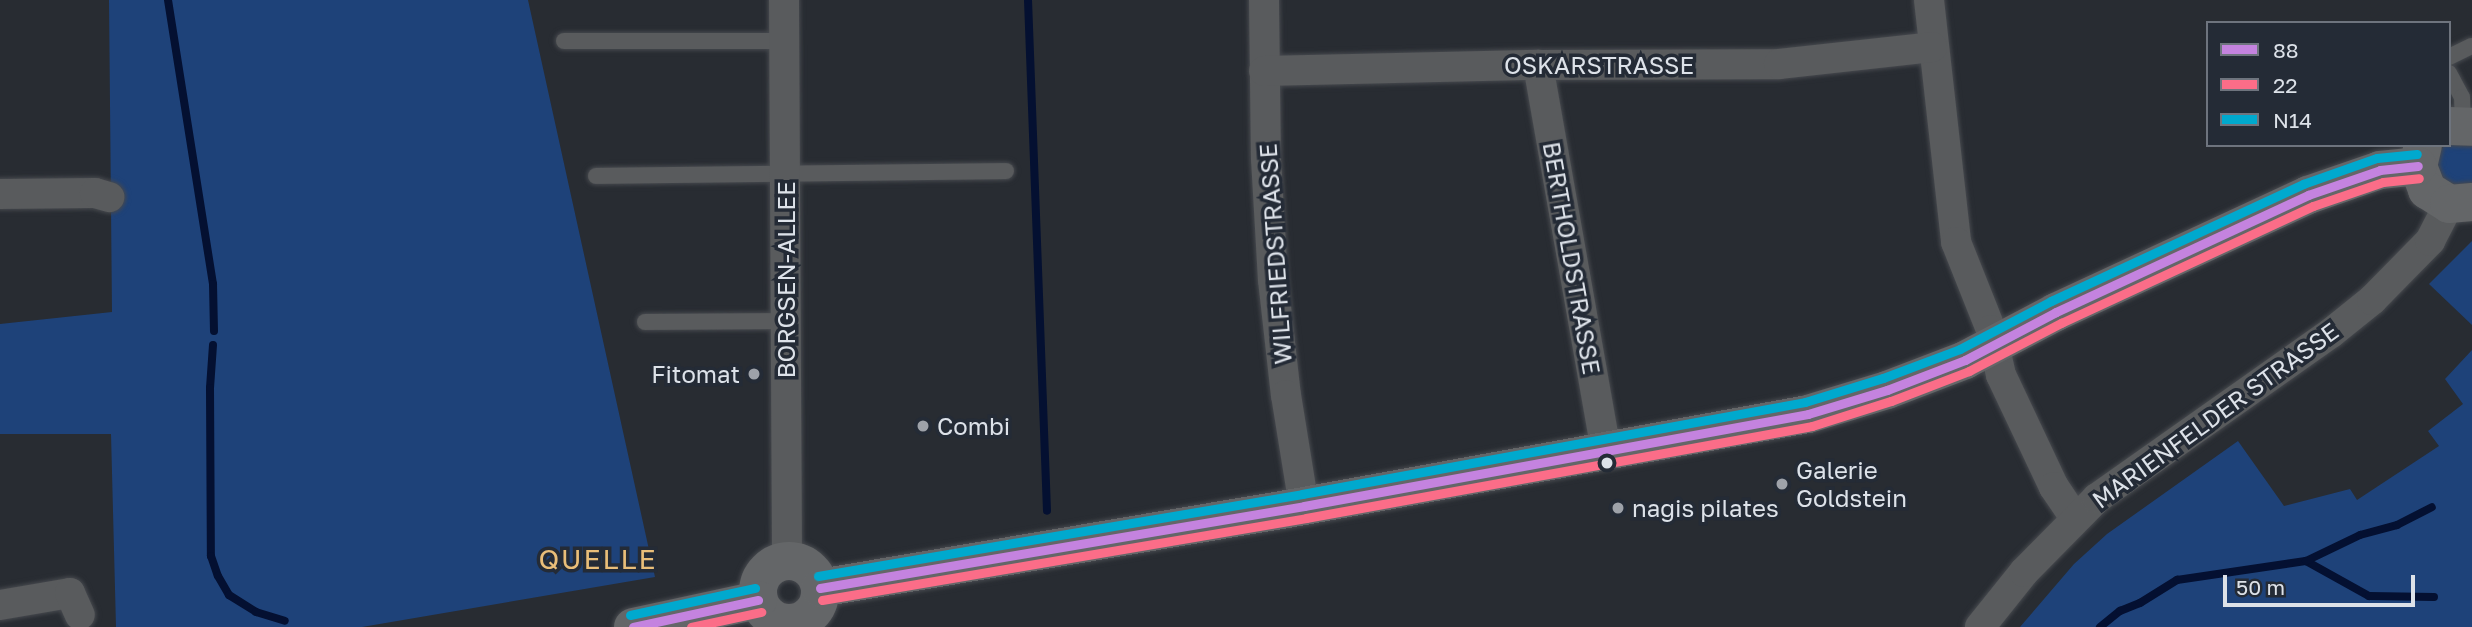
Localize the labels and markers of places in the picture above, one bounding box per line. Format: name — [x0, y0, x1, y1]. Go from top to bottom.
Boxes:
place label: Fitomat — [651, 360, 740, 388]
marker: Fitomat — [746, 366, 762, 382]
place label: Combi — [937, 412, 1010, 440]
marker: Combi — [915, 418, 931, 434]
unlabelled marker — [1600, 456, 1614, 470]
place label: Galerie Goldstein — [1796, 456, 1907, 512]
marker: Galerie Goldstein — [1774, 476, 1790, 492]
place label: nagis pilates — [1632, 494, 1779, 522]
marker: nagis pilates — [1610, 500, 1626, 516]

